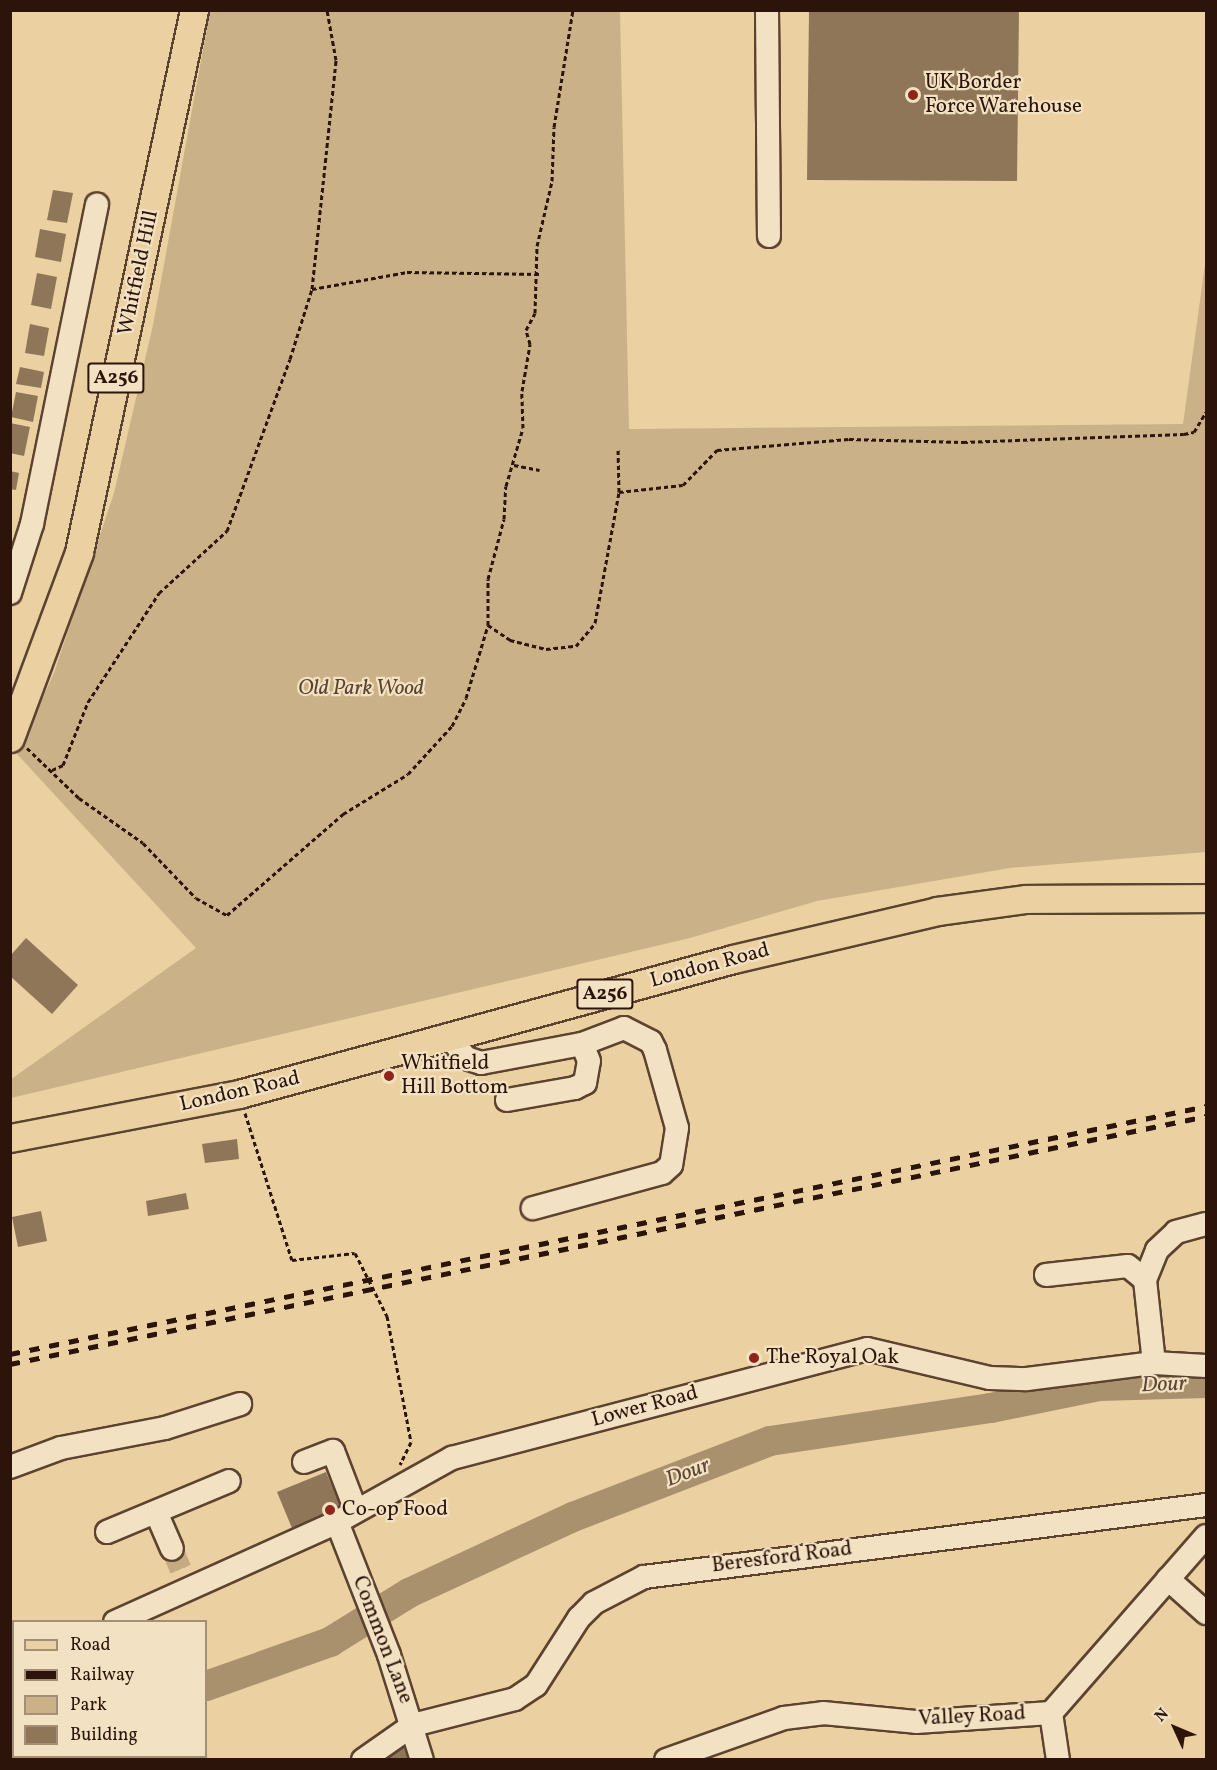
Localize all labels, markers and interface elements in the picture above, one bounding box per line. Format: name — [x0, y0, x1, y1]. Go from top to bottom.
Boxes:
place label: UK Border Force Warehouse — [925, 70, 1083, 120]
marker: UK Border Force Warehouse — [906, 88, 920, 102]
street label: Whitfield Hill — [113, 208, 165, 338]
road number: A256 — [86, 361, 146, 395]
park label: Old Park Wood — [298, 676, 424, 702]
street label: London Road — [648, 938, 772, 994]
road number: A256 — [575, 977, 635, 1011]
place label: Whitfield Hill Bottom — [401, 1051, 508, 1101]
street label: London Road — [177, 1066, 303, 1118]
marker: Whitfield Hill Bottom — [382, 1069, 396, 1083]
place label: The Royal Oak — [766, 1345, 899, 1371]
marker: The Royal Oak — [747, 1351, 761, 1365]
water label: Dour — [1141, 1371, 1187, 1399]
street label: Lower Road — [589, 1381, 701, 1433]
water label: Dour — [662, 1453, 714, 1493]
place label: Co-op Food — [342, 1497, 448, 1523]
marker: Co-op Food — [323, 1503, 337, 1517]
street label: Beresford Road — [710, 1537, 854, 1579]
street label: Common Lane — [346, 1573, 418, 1707]
legend — [12, 1620, 207, 1758]
text: Road — [70, 1633, 111, 1658]
text: Railway — [70, 1663, 134, 1688]
text: Park — [70, 1693, 107, 1718]
north arrow — [1145, 1698, 1205, 1758]
street label: Valley Road — [917, 1702, 1027, 1732]
text: N — [1150, 1704, 1174, 1727]
text: Building — [70, 1723, 138, 1748]

